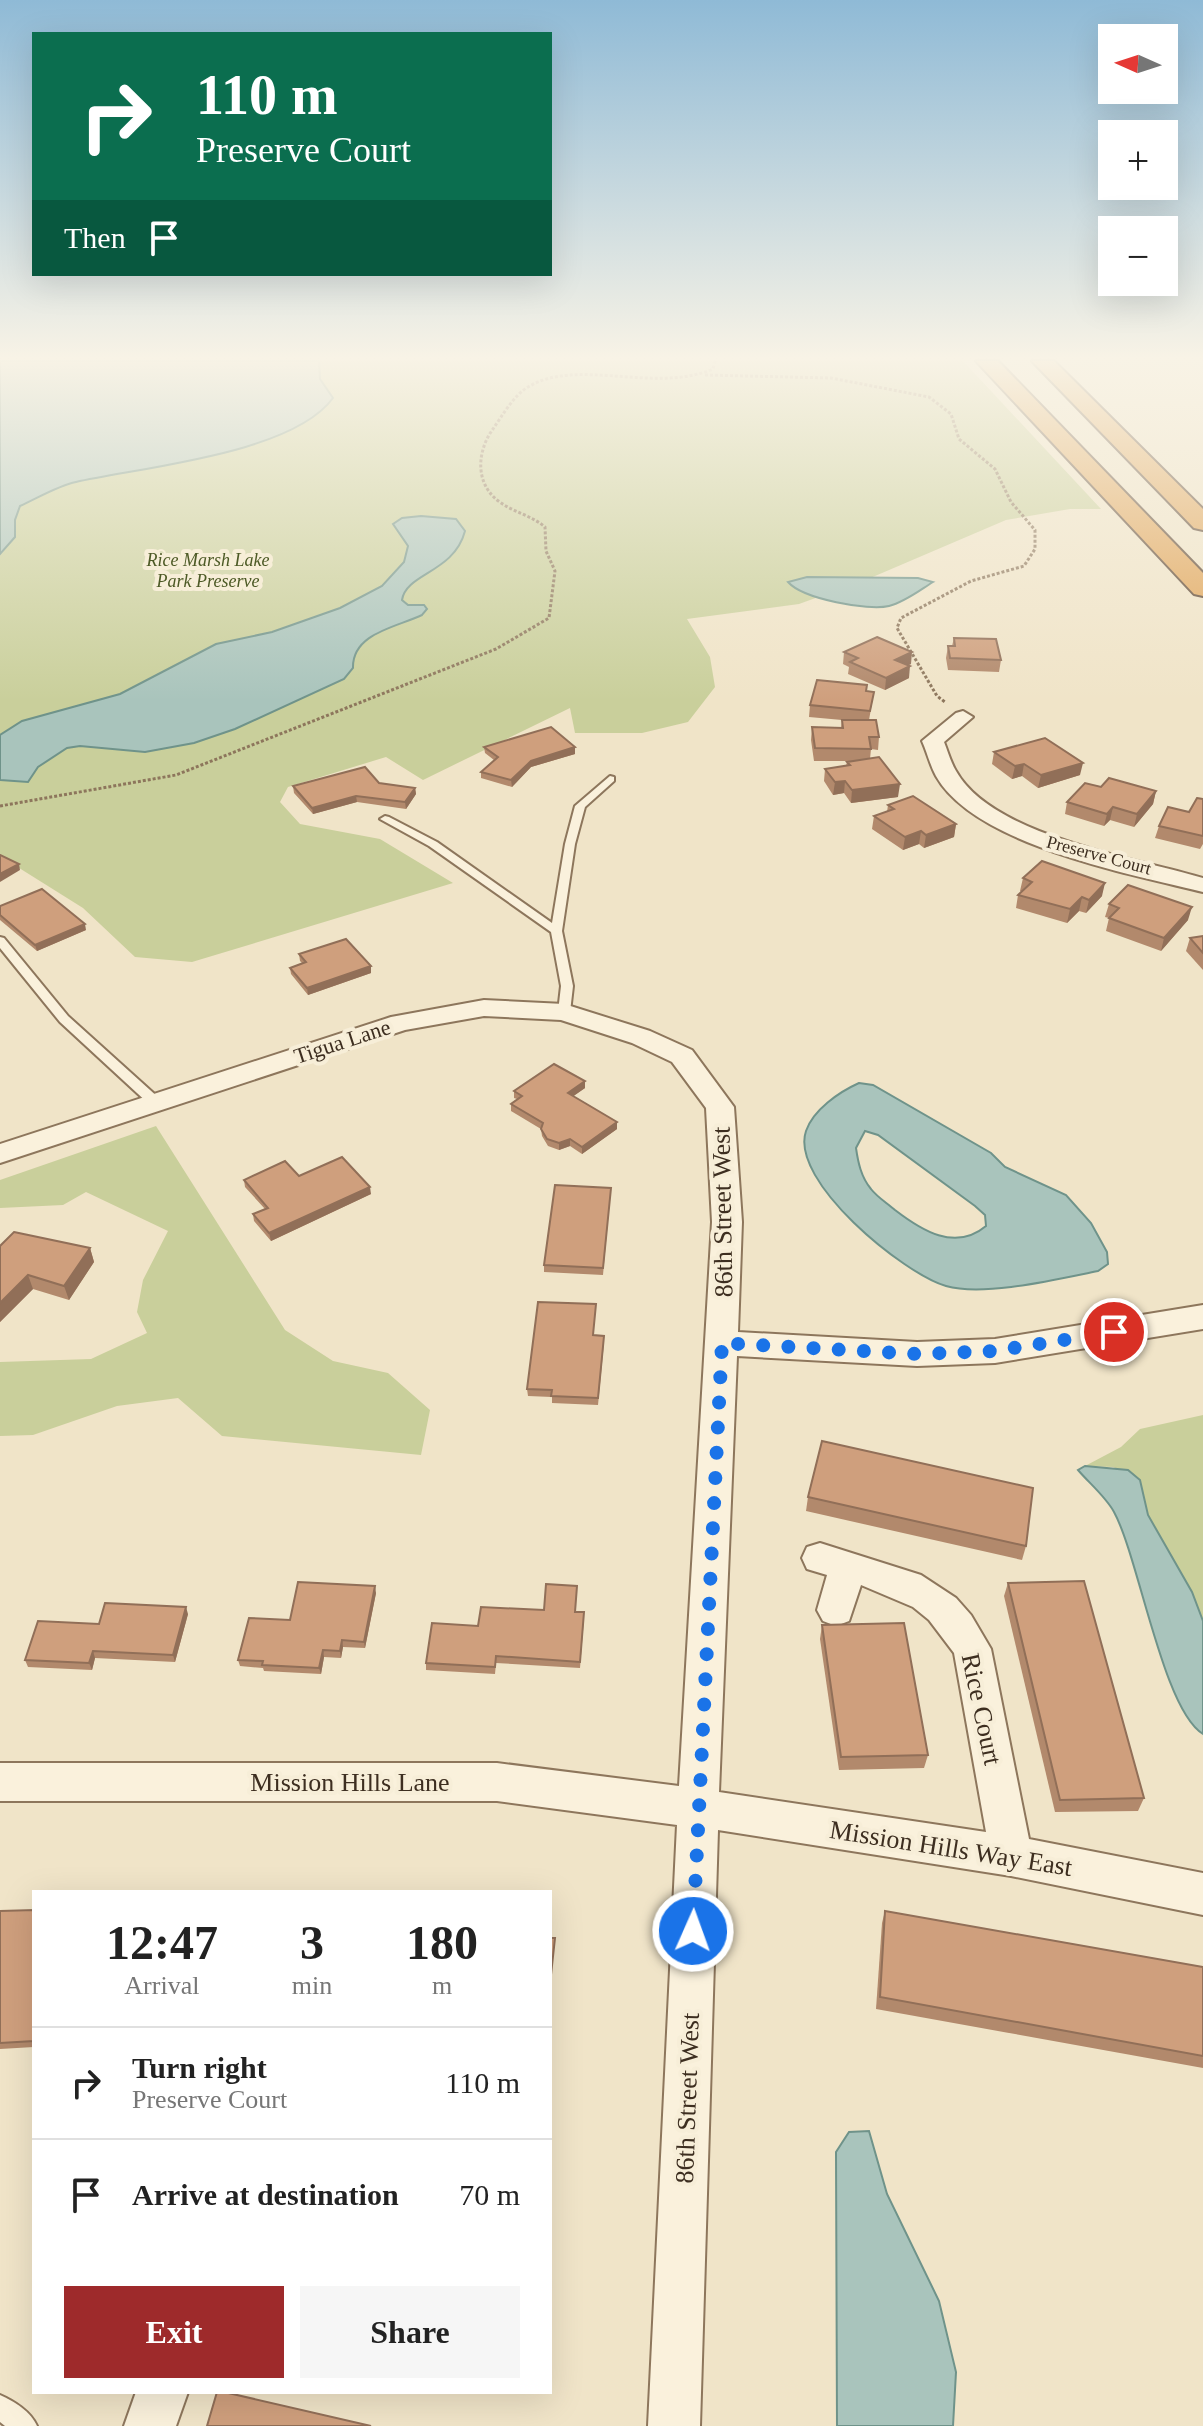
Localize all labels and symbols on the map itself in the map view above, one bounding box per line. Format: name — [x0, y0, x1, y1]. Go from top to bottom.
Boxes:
north arrow — [1098, 24, 1178, 104]
park label: Rice Marsh Lake Park Preserve — [146, 550, 269, 591]
street label: Preserve Court — [1045, 831, 1153, 879]
street label: Tigua Lane — [291, 1014, 394, 1069]
street label: 86th Street West — [706, 1126, 738, 1298]
pin — [1080, 1298, 1148, 1366]
street label: Rice Court — [956, 1651, 1008, 1768]
street label: Mission Hills Lane — [250, 1768, 450, 1797]
street label: Mission Hills Way East — [828, 1815, 1075, 1882]
position arrow — [651, 1889, 735, 1973]
street label: 86th Street West — [670, 2011, 705, 2184]

